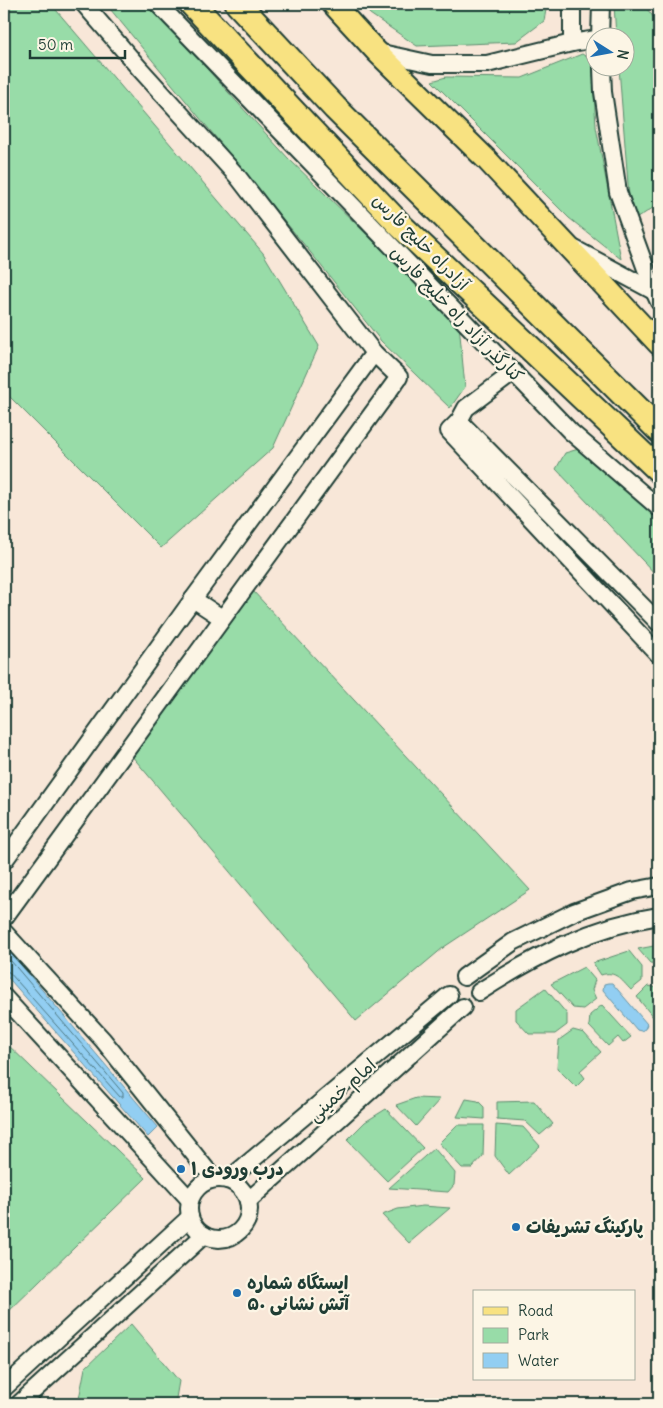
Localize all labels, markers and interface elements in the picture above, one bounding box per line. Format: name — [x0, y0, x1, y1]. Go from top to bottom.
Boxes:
scale bar — [30, 28, 125, 60]
north arrow — [586, 28, 636, 78]
text: 50 m — [38, 35, 73, 54]
text: N — [613, 48, 633, 61]
street label: آزادراه خلیج فارس — [367, 188, 476, 297]
street label: کنارگذر آزاد راه خلیج فارس — [385, 240, 529, 388]
street label: امام خمینی — [303, 1053, 383, 1129]
place label: درب ورودی ۱ — [191, 1157, 284, 1181]
marker: درب ورودی ۱ — [175, 1163, 187, 1175]
place label: پارکینگ تشریفات — [526, 1215, 644, 1239]
marker: پارکینگ تشریفات — [510, 1221, 522, 1233]
place label: ایستگاه شماره ۵۰ آتش نشانی — [247, 1271, 350, 1316]
marker: ایستگاه شماره ۵۰ آتش نشانی — [231, 1287, 243, 1299]
legend — [473, 1290, 636, 1380]
text: Road — [518, 1301, 553, 1320]
text: Park — [518, 1325, 549, 1344]
text: Water — [518, 1351, 559, 1370]

